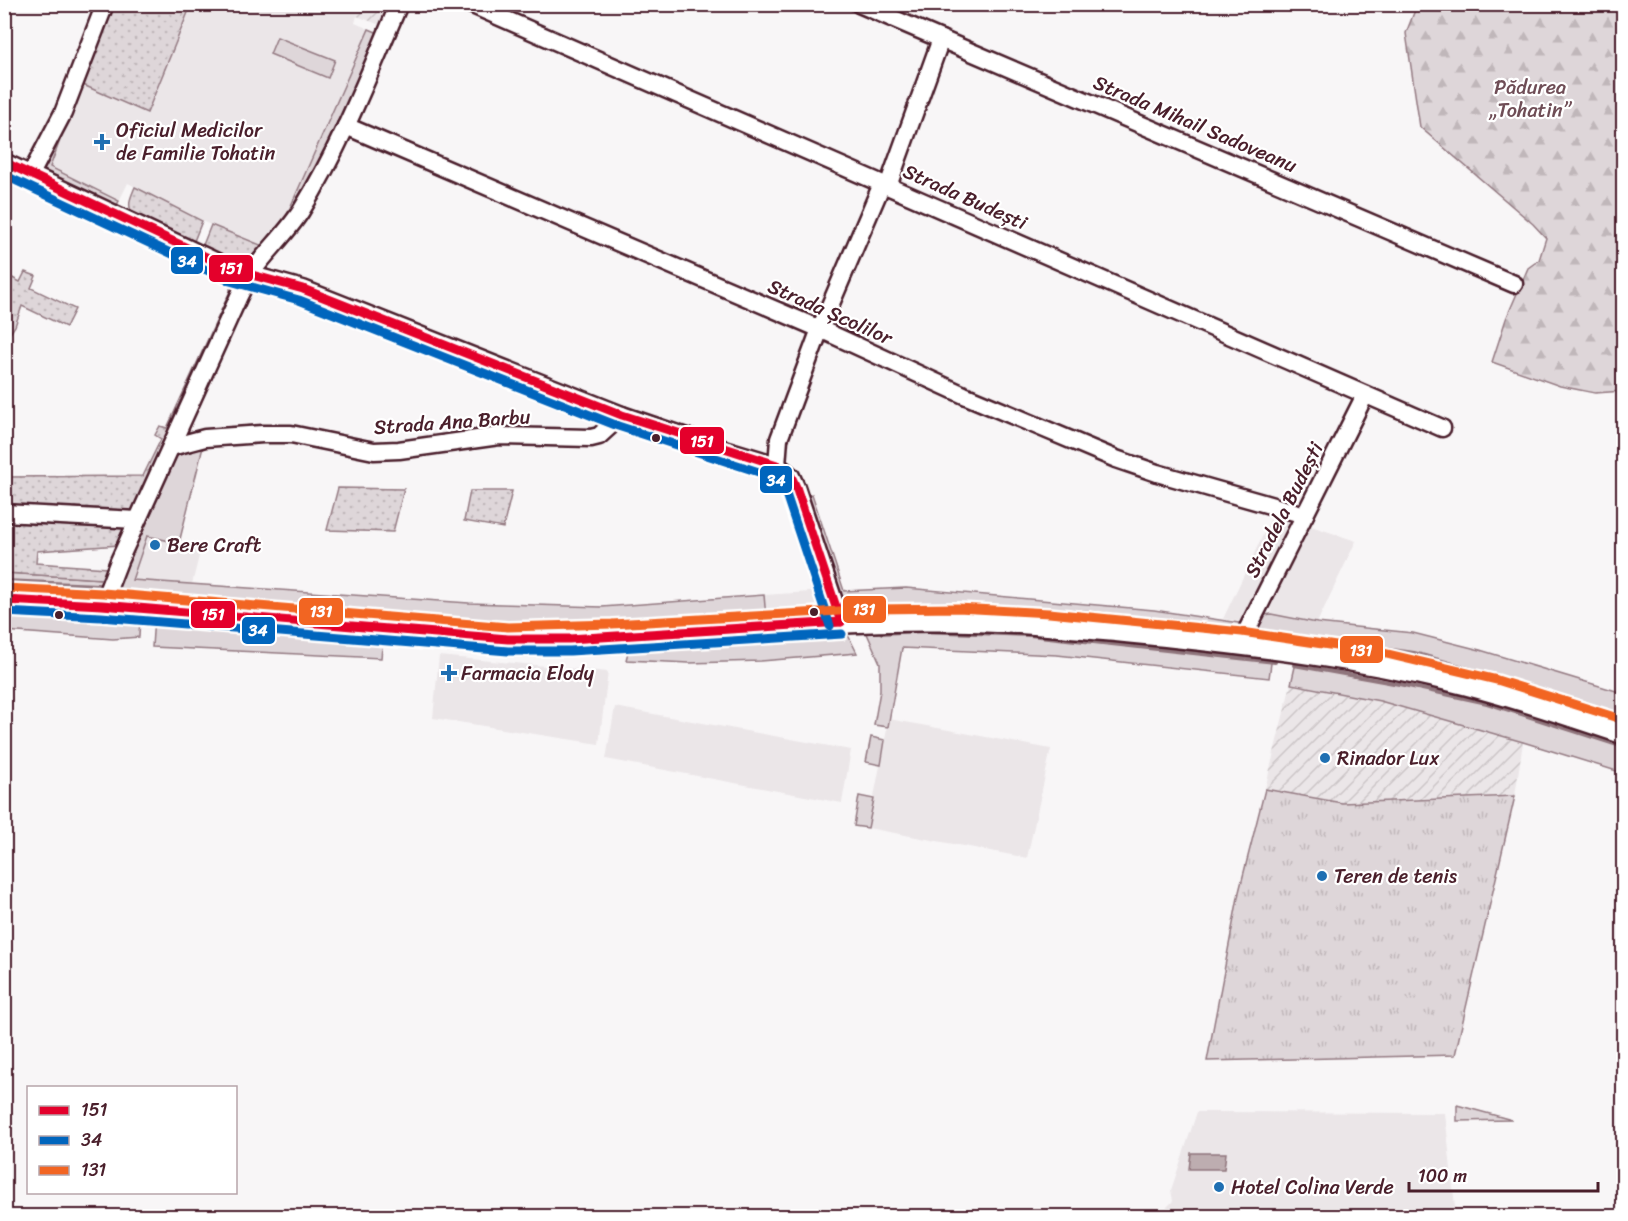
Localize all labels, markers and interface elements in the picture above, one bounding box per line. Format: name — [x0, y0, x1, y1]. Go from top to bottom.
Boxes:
street label: Strada Mihail Sadoveanu — [1088, 65, 1303, 183]
park label: Pădurea „Tohatin” — [1489, 70, 1573, 128]
place label: Oficiul Medicilor de Familie Tohatin — [116, 113, 276, 171]
marker: Oficiul Medicilor de Familie Tohatin — [93, 133, 111, 151]
street label: Strada Budești — [897, 154, 1034, 241]
line badge: 34 — [170, 246, 204, 275]
text: 34 — [177, 247, 196, 276]
line badge: 151 — [208, 254, 254, 283]
text: 151 — [219, 254, 243, 283]
street label: Strada Școlilor — [762, 269, 900, 356]
street label: Strada Ana Barbu — [373, 399, 532, 445]
line badge: 151 — [679, 426, 725, 455]
text: 151 — [690, 427, 714, 456]
unlabelled marker — [650, 432, 662, 444]
street label: Stradela Budești — [1235, 436, 1333, 584]
line badge: 34 — [759, 465, 793, 494]
text: 34 — [766, 466, 785, 495]
place label: Bere Craft — [167, 528, 261, 563]
marker: Bere Craft — [148, 538, 162, 552]
line badge: 131 — [842, 595, 887, 624]
text: 131 — [853, 595, 875, 624]
line badge: 131 — [298, 597, 344, 626]
text: 131 — [310, 597, 332, 626]
line badge: 151 — [190, 600, 236, 629]
text: 151 — [201, 600, 225, 629]
unlabelled marker — [808, 606, 820, 618]
unlabelled marker — [53, 609, 65, 621]
line badge: 34 — [241, 616, 276, 645]
text: 34 — [248, 616, 267, 645]
line badge: 131 — [1339, 635, 1384, 664]
text: 131 — [1350, 636, 1372, 665]
place label: Farmacia Elody — [461, 656, 595, 691]
marker: Farmacia Elody — [442, 666, 456, 680]
place label: Rinador Lux — [1337, 741, 1440, 776]
marker: Rinador Lux — [1318, 751, 1332, 765]
place label: Teren de tenis — [1334, 859, 1458, 894]
marker: Teren de tenis — [1315, 869, 1329, 883]
legend — [27, 1086, 237, 1194]
text: 151 — [81, 1094, 108, 1126]
text: 34 — [81, 1124, 102, 1156]
text: 131 — [81, 1154, 107, 1186]
scale bar — [1409, 1155, 1598, 1193]
text: 100 m — [1418, 1160, 1467, 1192]
place label: Hotel Colina Verde — [1231, 1170, 1394, 1205]
marker: Hotel Colina Verde — [1212, 1180, 1226, 1194]

